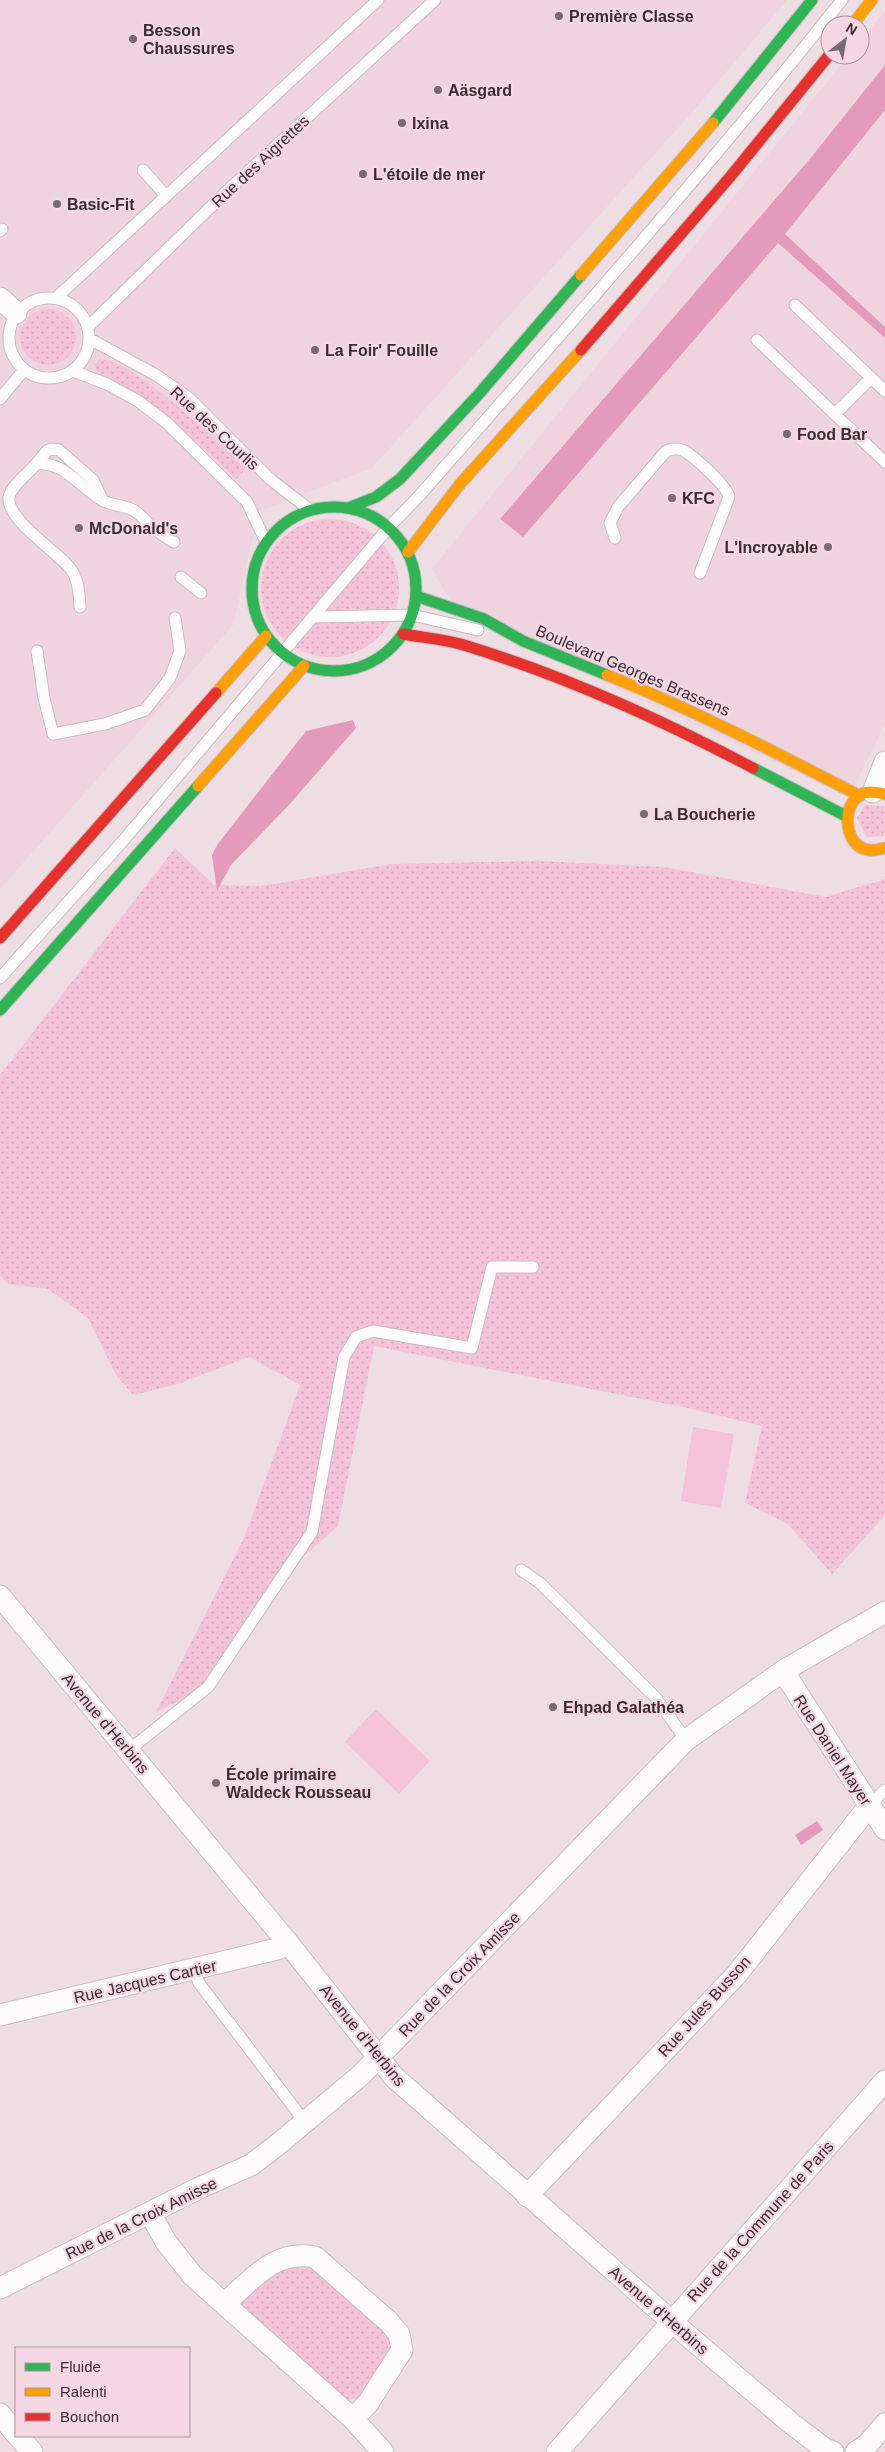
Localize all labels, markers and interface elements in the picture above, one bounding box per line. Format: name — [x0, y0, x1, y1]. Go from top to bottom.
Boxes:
place label: Première Classe — [569, 8, 694, 25]
marker: Première Classe — [553, 10, 565, 22]
north arrow — [820, 15, 870, 65]
text: N — [843, 19, 860, 38]
place label: Besson Chaussures — [143, 22, 235, 57]
marker: Besson Chaussures — [127, 33, 139, 45]
place label: Aäsgard — [448, 82, 512, 99]
marker: Aäsgard — [432, 84, 444, 96]
street label: Rue des Aigrettes — [208, 112, 312, 211]
place label: Ixina — [412, 115, 449, 132]
marker: Ixina — [396, 117, 408, 129]
place label: L'étoile de mer — [373, 166, 485, 183]
marker: L'étoile de mer — [357, 168, 369, 180]
place label: Basic-Fit — [67, 196, 135, 213]
marker: Basic-Fit — [51, 198, 63, 210]
place label: La Foir' Fouille — [325, 342, 438, 359]
marker: La Foir' Fouille — [309, 344, 321, 356]
street label: Rue des Courlis — [167, 383, 262, 473]
place label: Food Bar — [797, 426, 867, 443]
marker: Food Bar — [781, 428, 793, 440]
place label: KFC — [682, 490, 715, 507]
marker: KFC — [666, 492, 678, 504]
place label: McDonald's — [89, 520, 178, 537]
marker: McDonald's — [73, 522, 85, 534]
place label: L'Incroyable — [724, 539, 818, 556]
marker: L'Incroyable — [822, 541, 834, 553]
street label: Boulevard Georges Brassens — [533, 622, 732, 719]
place label: La Boucherie — [654, 806, 755, 823]
marker: La Boucherie — [638, 808, 650, 820]
street label: Avenue d'Herbins — [59, 1670, 152, 1777]
street label: Rue Daniel Mayer — [791, 1692, 875, 1809]
place label: Ehpad Galathéa — [563, 1699, 684, 1716]
marker: Ehpad Galathéa — [547, 1701, 559, 1713]
place label: École primaire Waldeck Rousseau — [226, 1765, 371, 1801]
marker: École primaire Waldeck Rousseau — [210, 1777, 222, 1789]
street label: Rue de la Croix Amisse — [395, 1909, 523, 2040]
street label: Rue Jules Busson — [655, 1953, 754, 2060]
street label: Rue Jacques Cartier — [72, 1957, 219, 2006]
street label: Avenue d'Herbins — [317, 1981, 409, 2089]
street label: Rue de la Commune de Paris — [684, 2138, 837, 2305]
street label: Rue de la Croix Amisse — [63, 2174, 220, 2263]
street label: Avenue d'Herbins — [606, 2263, 712, 2358]
legend — [15, 2347, 190, 2437]
text: Fluide — [60, 2358, 101, 2375]
text: Ralenti — [60, 2383, 107, 2400]
text: Bouchon — [60, 2408, 119, 2425]

